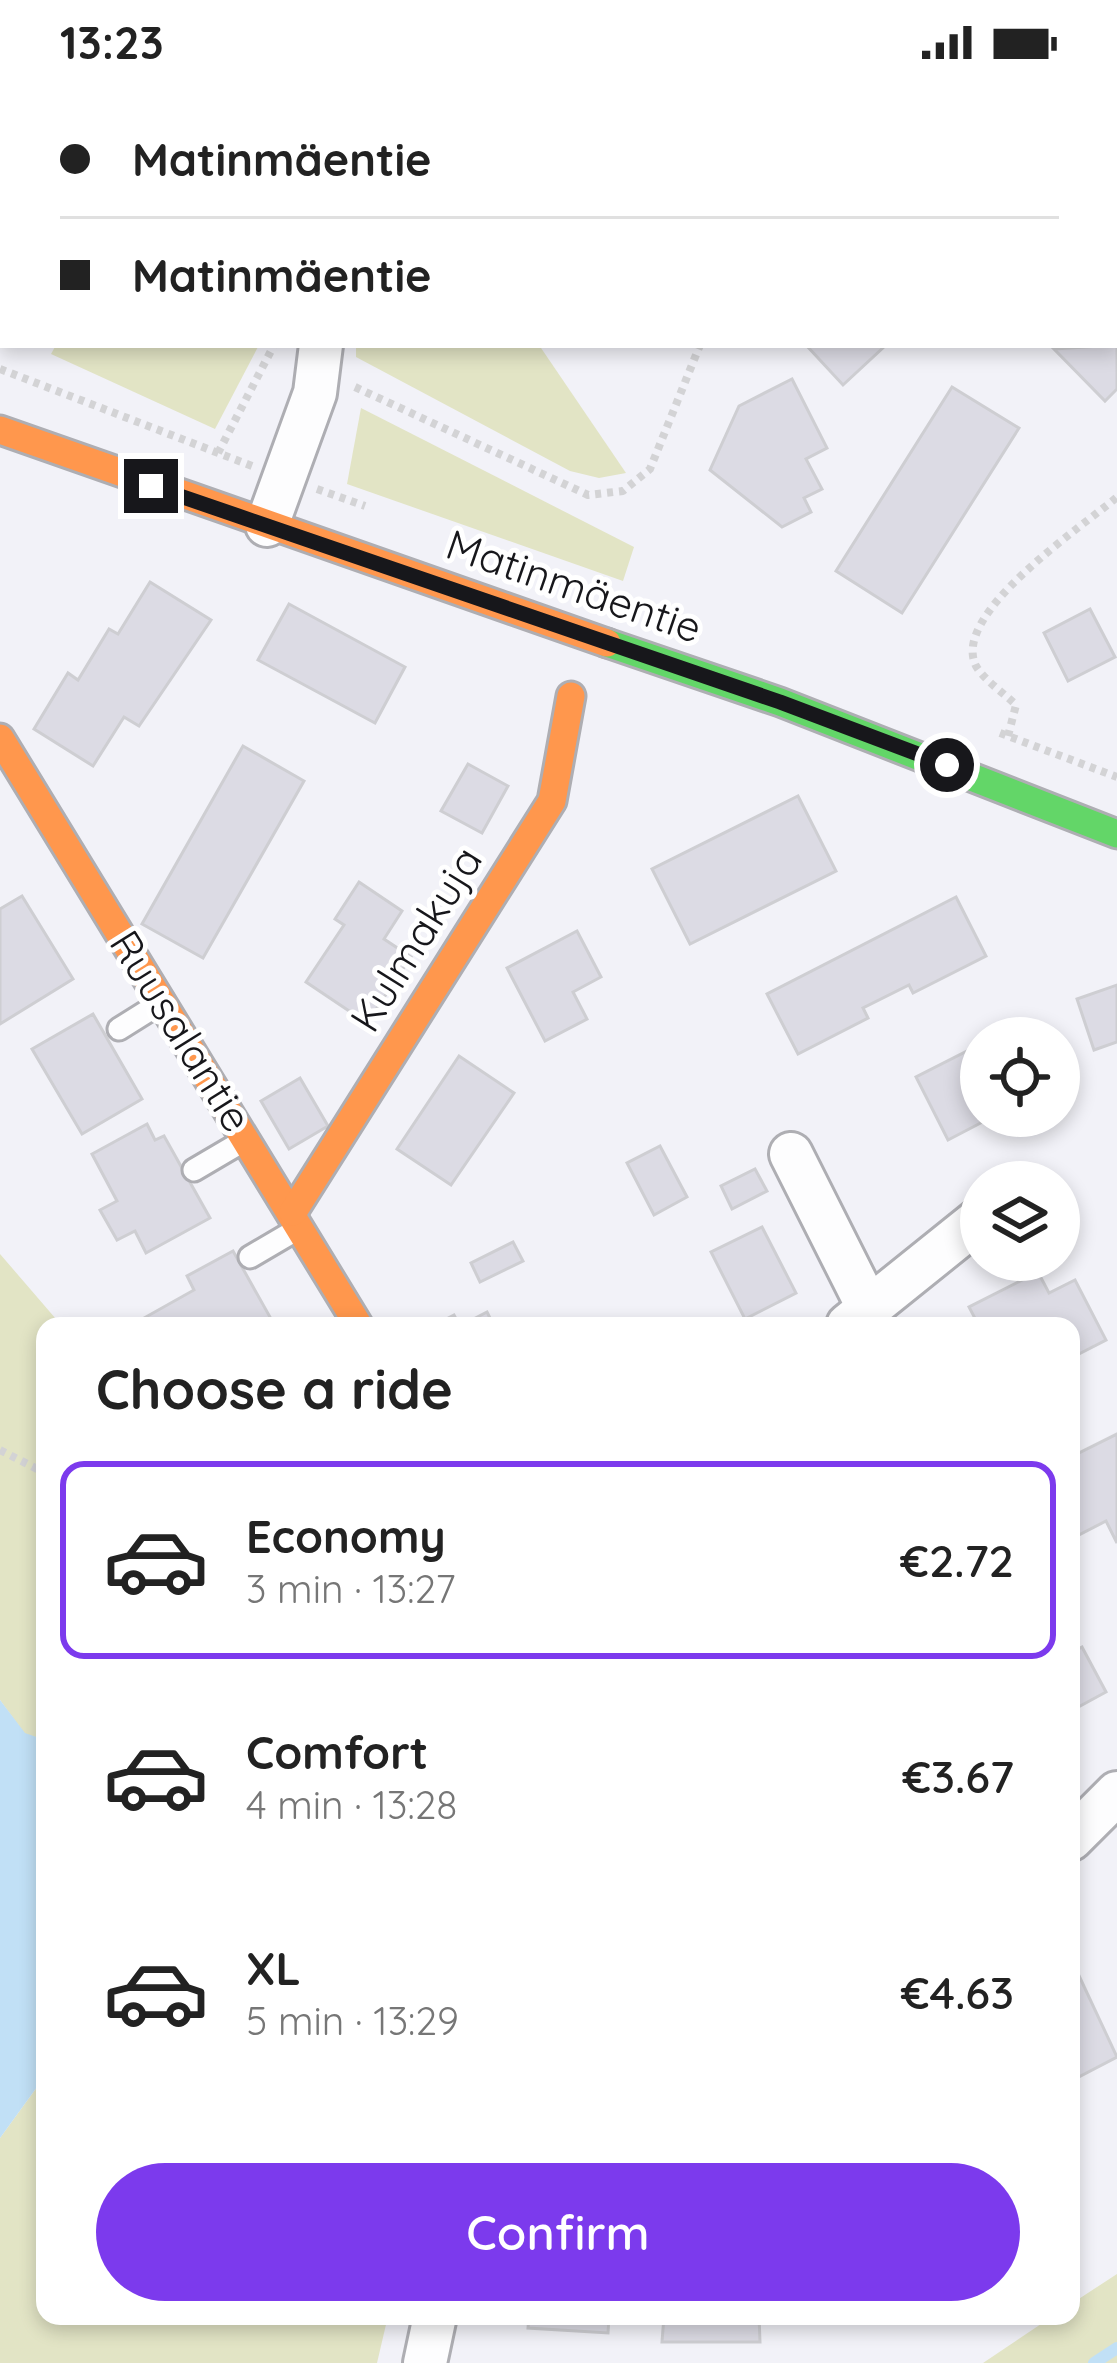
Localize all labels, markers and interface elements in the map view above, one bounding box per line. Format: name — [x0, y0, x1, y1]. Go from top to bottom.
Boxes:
text: 13:23 — [60, 14, 164, 70]
text: Matinmäentie — [132, 131, 432, 187]
text: Matinmäentie — [132, 247, 432, 303]
route end — [124, 459, 178, 513]
street label: Matinmäentie — [440, 517, 709, 654]
route start — [920, 738, 974, 792]
street label: Kulmakuja — [338, 836, 493, 1041]
street label: Ruusalantie — [99, 920, 264, 1141]
map controls — [960, 1017, 1080, 1281]
button: locate — [960, 1017, 1080, 1137]
button: layers — [960, 1161, 1080, 1281]
text: Choose a ride — [96, 1355, 453, 1423]
icon: car — [102, 1506, 210, 1614]
text: Economy — [246, 1508, 446, 1564]
text: €2.72 — [900, 1532, 1014, 1588]
text: 3 min · 13:27 — [246, 1564, 455, 1613]
icon: car — [102, 1722, 210, 1830]
text: Comfort — [246, 1724, 428, 1780]
text: €3.67 — [902, 1748, 1014, 1804]
text: 4 min · 13:28 — [246, 1780, 457, 1829]
icon: car — [102, 1938, 210, 2046]
text: XL — [246, 1940, 301, 1996]
text: €4.63 — [901, 1964, 1014, 2020]
text: 5 min · 13:29 — [246, 1996, 459, 2045]
button: Confirm — [96, 2163, 1020, 2301]

